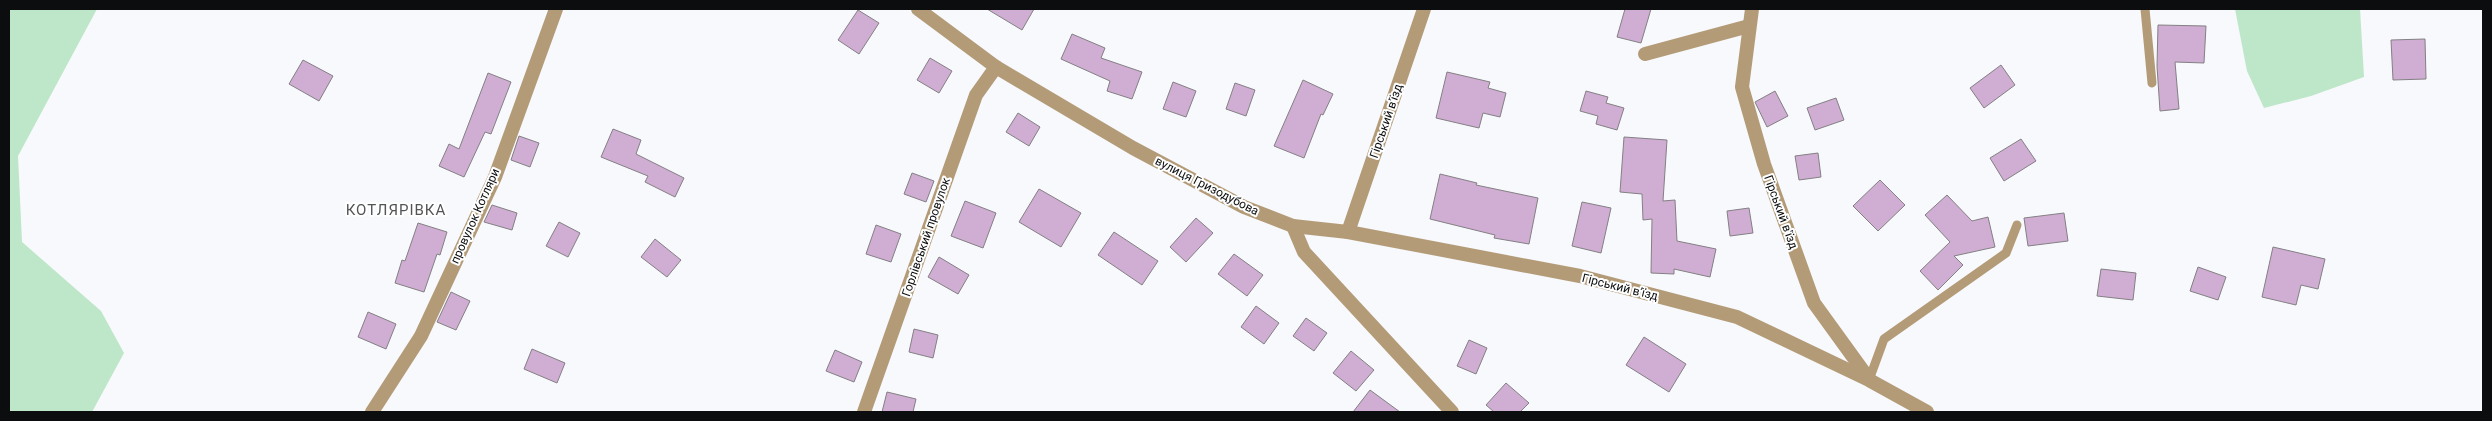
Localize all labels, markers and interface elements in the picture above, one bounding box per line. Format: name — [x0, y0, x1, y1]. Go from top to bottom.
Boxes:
street label: Гірський в'їзд — [1367, 82, 1405, 160]
street label: вулиця Гризодубова — [1153, 154, 1261, 218]
street label: провулок Котляри — [448, 166, 502, 266]
street label: Гірський в'їзд — [1761, 173, 1801, 251]
street label: Горлівський провулок — [899, 175, 953, 298]
district label: КОТЛЯРІВКА — [346, 201, 446, 219]
street label: Гірський в’їзд — [1580, 271, 1660, 303]

